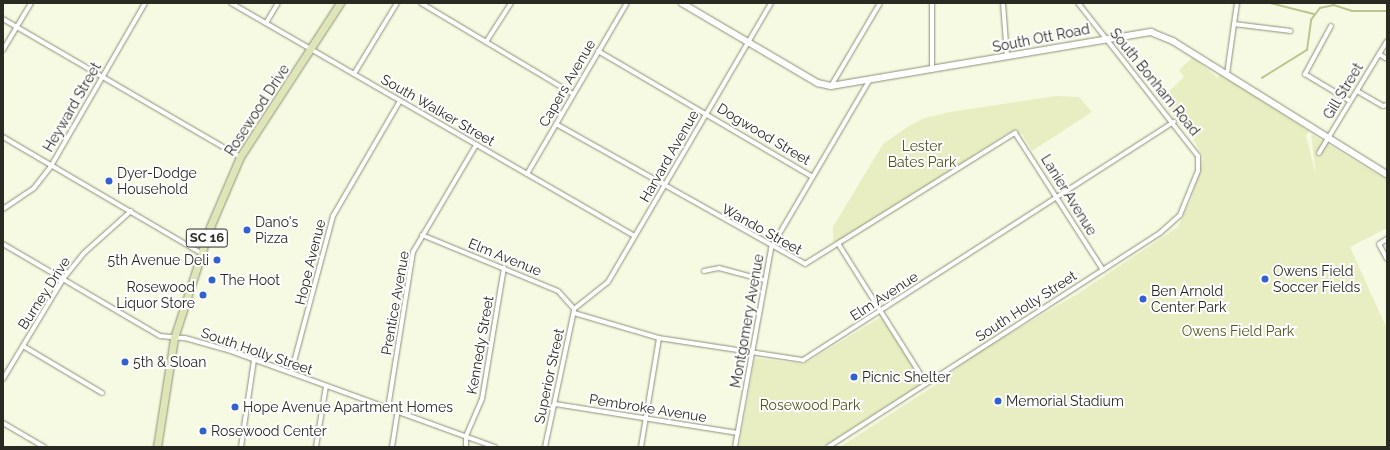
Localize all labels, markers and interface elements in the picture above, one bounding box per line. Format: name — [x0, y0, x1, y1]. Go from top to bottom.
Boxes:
street label: South Ott Road — [991, 20, 1091, 56]
street label: South Bonham Road — [1107, 25, 1203, 139]
street label: Capers Avenue — [535, 36, 599, 130]
street label: Heyward Street — [40, 59, 104, 155]
street label: Gill Street — [1320, 60, 1366, 122]
street label: Rosewood Drive — [221, 61, 293, 159]
street label: South Walker Street — [378, 70, 498, 150]
street label: Dogwood Street — [714, 100, 814, 168]
street label: Harvard Avenue — [636, 107, 702, 205]
park label: Lester Bates Park — [888, 138, 956, 170]
street label: Lanier Avenue — [1037, 151, 1101, 239]
place label: Dyer-Dodge Household — [117, 165, 197, 198]
marker: Dyer-Dodge Household — [104, 176, 114, 186]
street label: Wando Street — [719, 200, 805, 258]
place label: Dano's Pizza — [255, 214, 298, 246]
street label: Hope Avenue — [291, 217, 329, 307]
marker: Dano's Pizza — [242, 225, 252, 235]
road number: SC 16 — [185, 227, 229, 249]
street label: Elm Avenue — [466, 235, 544, 279]
street label: Prentice Avenue — [378, 249, 412, 357]
place label: 5th Avenue Deli — [107, 252, 209, 268]
street label: Montgomery Avenue — [727, 252, 767, 390]
street label: Burney Drive — [14, 253, 74, 333]
marker: 5th Avenue Deli — [212, 255, 222, 265]
place label: Owens Field Soccer Fields — [1273, 263, 1361, 296]
street label: South Holly Street — [972, 267, 1080, 345]
street label: Elm Avenue — [847, 268, 921, 324]
place label: The Hoot — [220, 272, 280, 288]
marker: Owens Field Soccer Fields — [1260, 274, 1270, 284]
marker: The Hoot — [207, 275, 217, 285]
place label: Rosewood Liquor Store — [116, 279, 195, 312]
place label: Ben Arnold Center Park — [1151, 283, 1227, 316]
marker: Rosewood Liquor Store — [198, 290, 208, 300]
street label: Kennedy Street — [463, 294, 497, 396]
marker: Ben Arnold Center Park — [1138, 294, 1148, 304]
park label: Owens Field Park — [1182, 323, 1294, 339]
street label: South Holly Street — [199, 324, 315, 378]
street label: Superior Street — [531, 327, 567, 425]
place label: 5th & Sloan — [133, 354, 206, 370]
marker: 5th & Sloan — [120, 357, 130, 367]
place label: Picnic Shelter — [862, 369, 950, 385]
marker: Picnic Shelter — [849, 372, 859, 382]
street label: Pembroke Avenue — [588, 390, 708, 426]
place label: Memorial Stadium — [1006, 393, 1124, 409]
marker: Memorial Stadium — [993, 396, 1003, 406]
park label: Rosewood Park — [760, 397, 860, 413]
place label: Hope Avenue Apartment Homes — [243, 399, 454, 415]
marker: Hope Avenue Apartment Homes — [230, 402, 240, 412]
place label: Rosewood Center — [211, 423, 327, 439]
marker: Rosewood Center — [198, 426, 208, 436]

